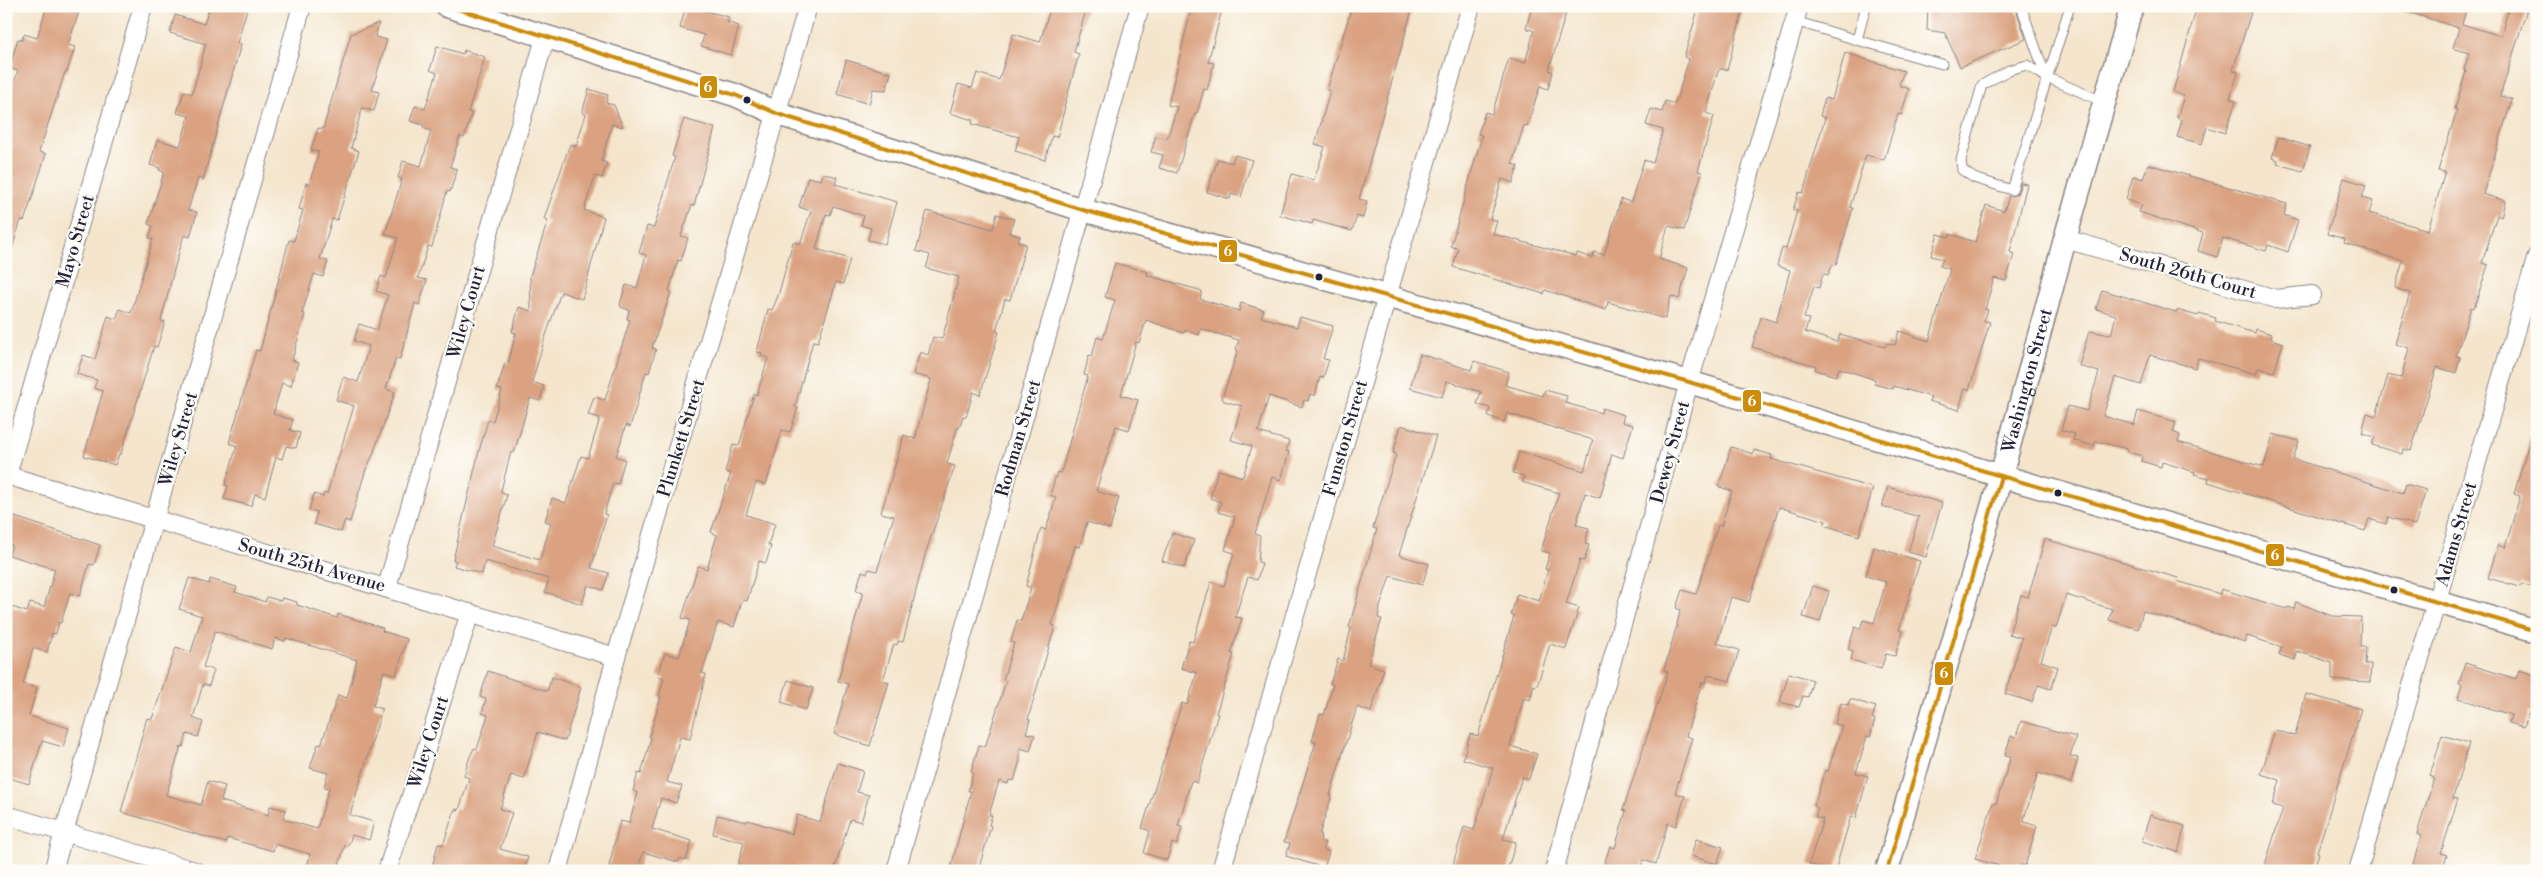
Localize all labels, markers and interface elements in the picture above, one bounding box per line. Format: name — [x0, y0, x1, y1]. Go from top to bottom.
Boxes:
line badge: 6 — [699, 75, 718, 99]
text: 6 — [704, 79, 713, 97]
unlabelled marker — [742, 95, 752, 105]
street label: Mayo Street — [51, 191, 100, 290]
line badge: 6 — [1218, 239, 1238, 263]
text: 6 — [1224, 243, 1233, 261]
street label: South 26th Court — [2117, 243, 2260, 304]
street label: Wiley Court — [442, 262, 491, 362]
unlabelled marker — [1314, 272, 1324, 282]
street label: Washington Street — [1997, 305, 2058, 456]
street label: Plunkett Street — [653, 376, 711, 500]
street label: Rodman Street — [991, 376, 1046, 499]
street label: Funston Street — [1318, 377, 1373, 499]
street label: Wiley Street — [154, 389, 203, 490]
line badge: 6 — [1742, 389, 1762, 413]
text: 6 — [1748, 393, 1757, 411]
street label: Dewey Street — [1646, 397, 1695, 506]
street label: Adams Street — [2430, 479, 2483, 590]
unlabelled marker — [2053, 488, 2063, 498]
street label: South 25th Avenue — [236, 533, 388, 598]
line badge: 6 — [2265, 543, 2285, 567]
text: 6 — [2271, 547, 2280, 565]
unlabelled marker — [2389, 585, 2399, 595]
line badge: 6 — [1934, 661, 1954, 686]
text: 6 — [1940, 665, 1949, 683]
street label: Wiley Court — [402, 692, 454, 792]

